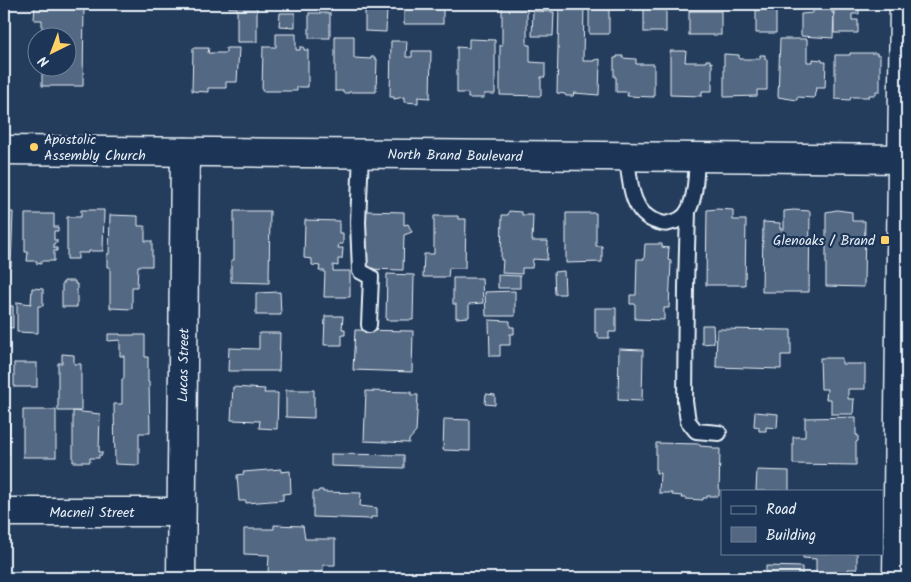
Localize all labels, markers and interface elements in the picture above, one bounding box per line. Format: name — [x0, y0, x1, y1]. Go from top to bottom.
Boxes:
north arrow — [28, 28, 78, 78]
text: N — [33, 50, 55, 72]
place label: Apostolic Assembly Church — [44, 129, 146, 167]
marker: Apostolic Assembly Church — [28, 141, 40, 153]
street label: North Brand Boulevard — [387, 144, 524, 168]
place label: Glenoaks / Brand — [773, 230, 876, 252]
marker: Glenoaks / Brand — [879, 234, 891, 246]
street label: Lucas Street — [172, 327, 196, 402]
legend — [721, 490, 884, 554]
text: Road — [766, 498, 797, 522]
street label: Macneil Street — [49, 502, 135, 524]
text: Building — [766, 524, 816, 548]

